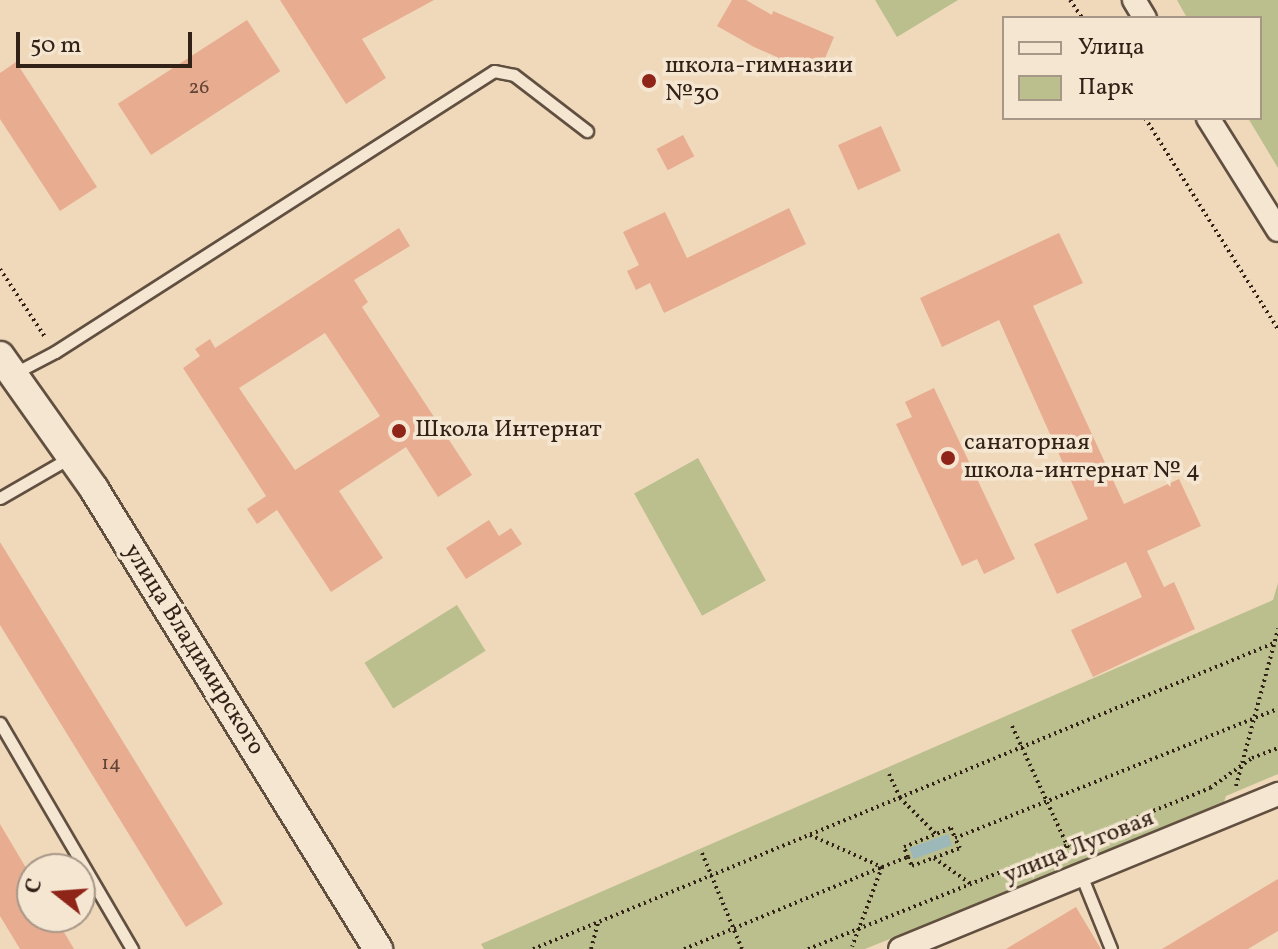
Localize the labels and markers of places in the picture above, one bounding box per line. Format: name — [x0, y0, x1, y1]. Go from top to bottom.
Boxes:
place label: школа-гимназии №30 — [665, 53, 853, 109]
marker: школа-гимназии №30 — [640, 72, 658, 90]
place label: Школа Интернат — [415, 417, 602, 445]
marker: Школа Интернат — [390, 422, 408, 440]
place label: санаторная школа-интернат № 4 — [964, 430, 1200, 486]
marker: санаторная школа-интернат № 4 — [939, 449, 957, 467]

